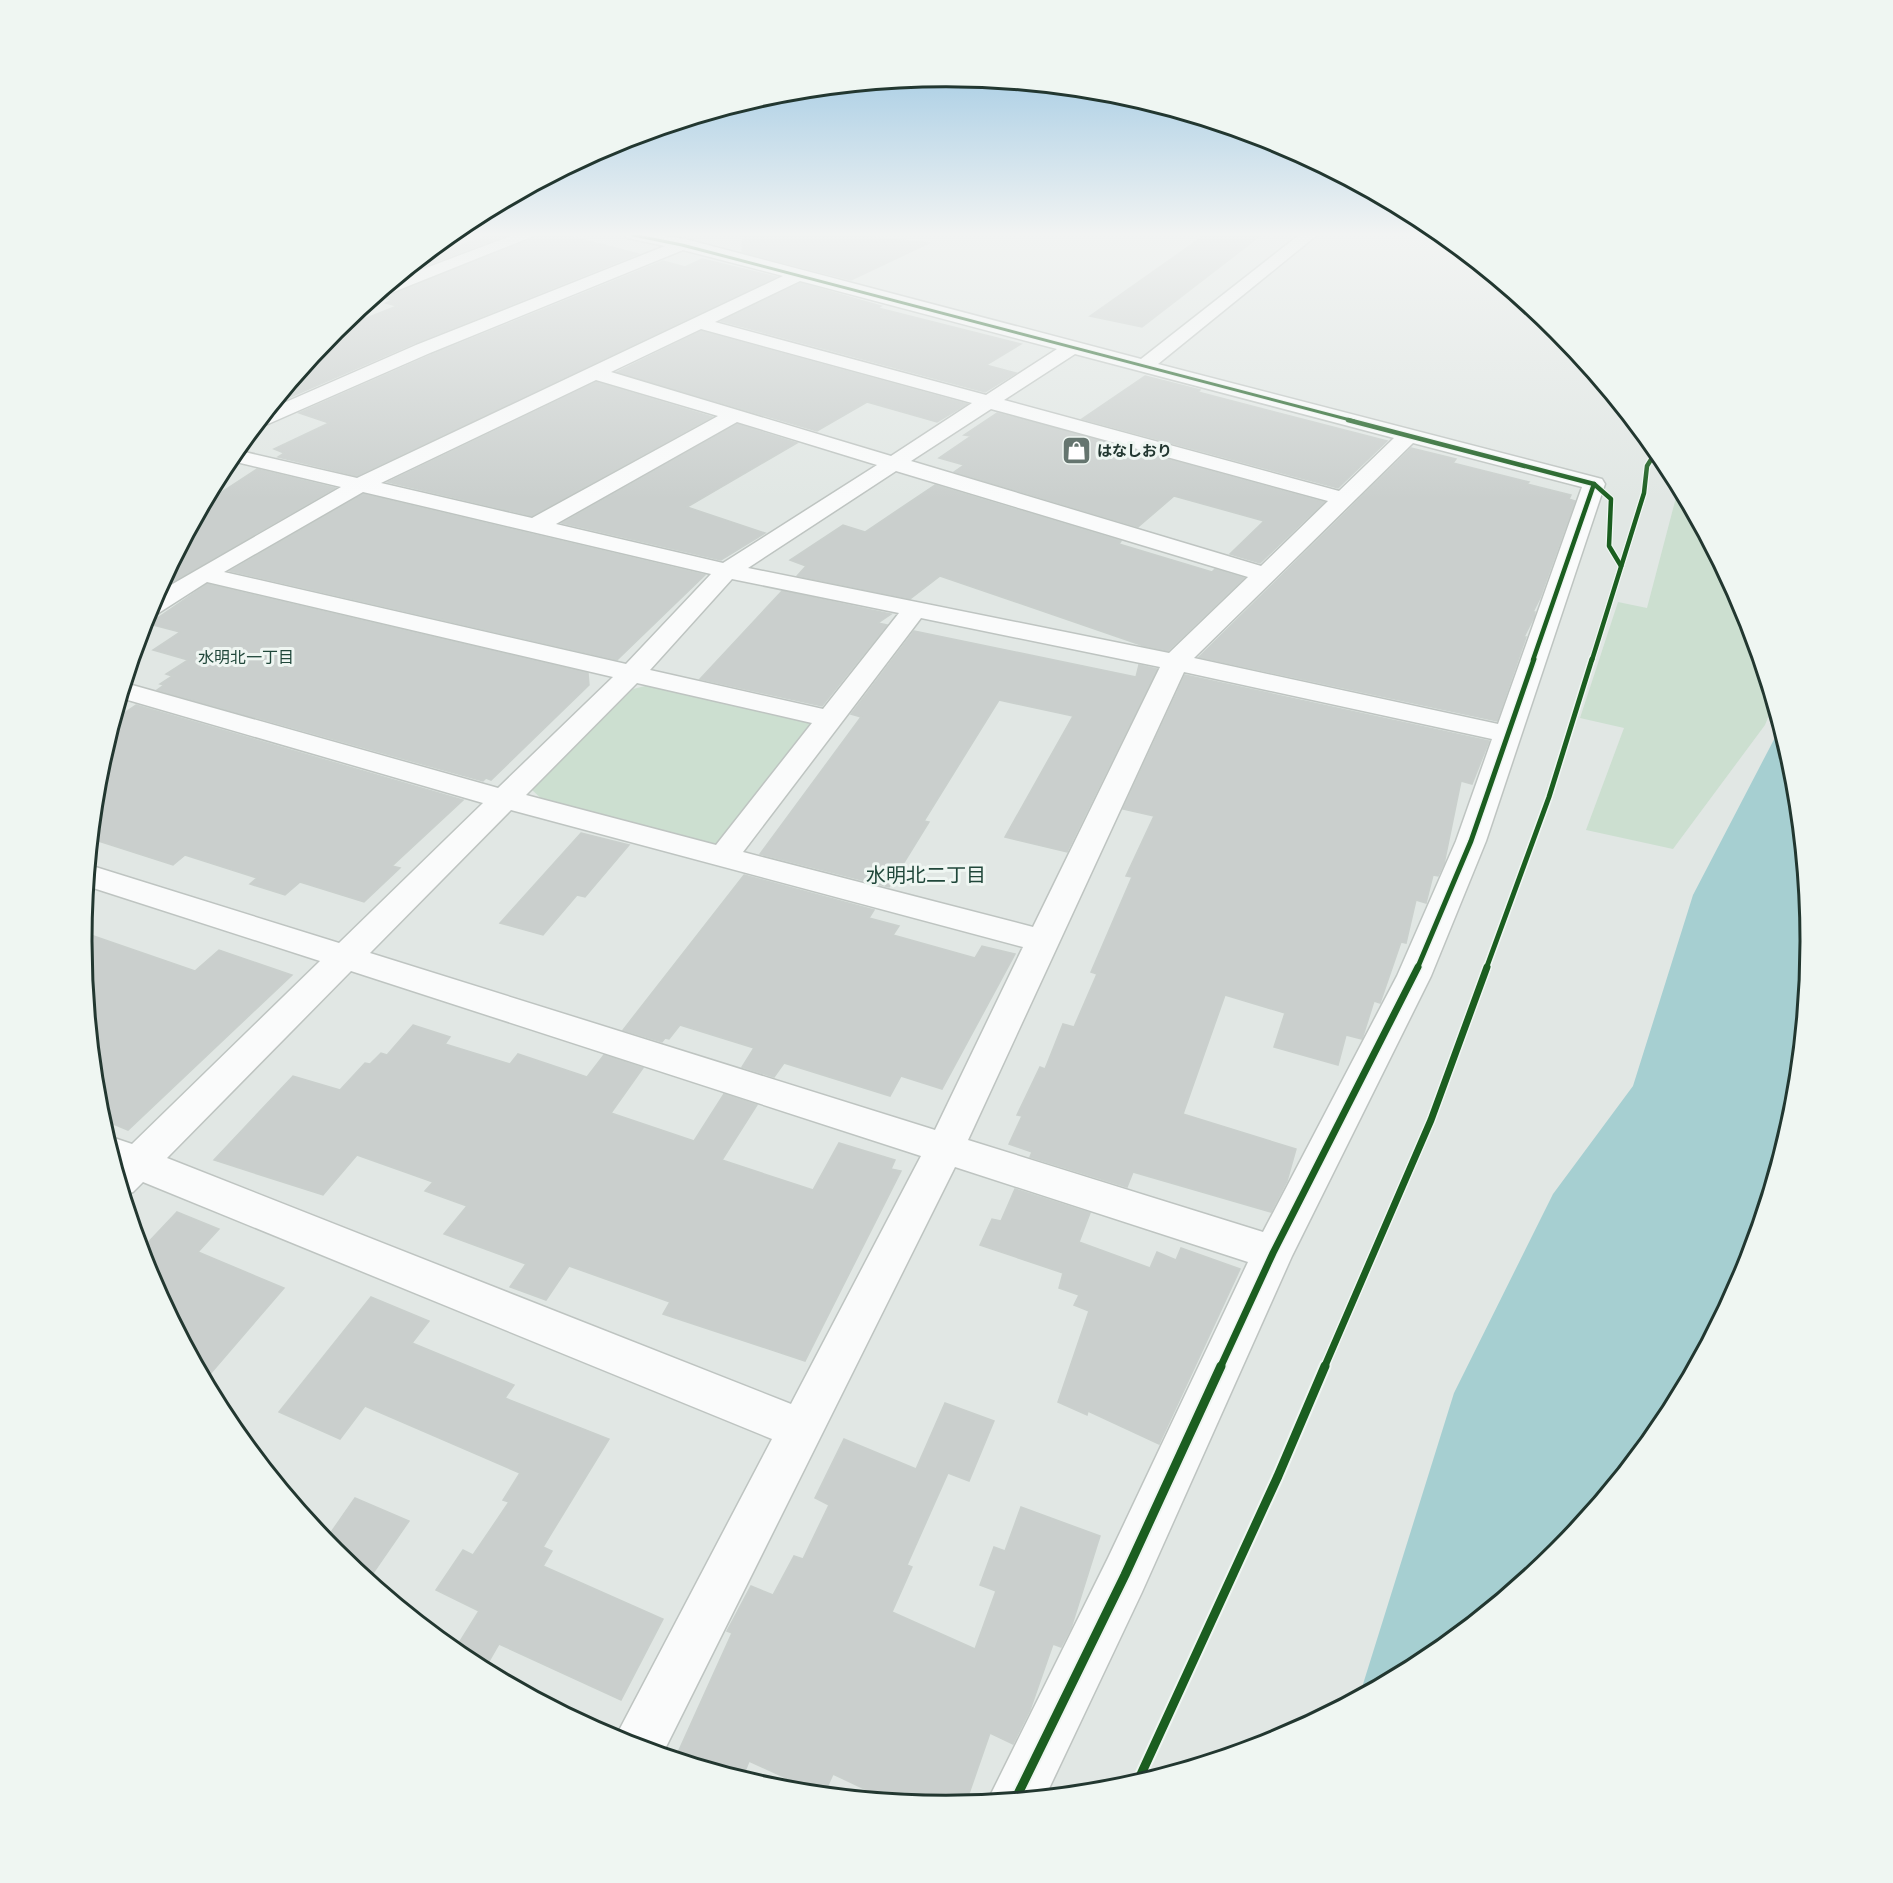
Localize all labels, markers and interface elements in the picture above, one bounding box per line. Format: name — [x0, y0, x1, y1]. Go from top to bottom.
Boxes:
shop icon: はなしおり — [1060, 435, 1092, 467]
place label: はなしおり — [1097, 442, 1172, 459]
district label: 水明北一丁目 — [198, 648, 294, 666]
district label: 水明北二丁目 — [866, 863, 986, 886]

